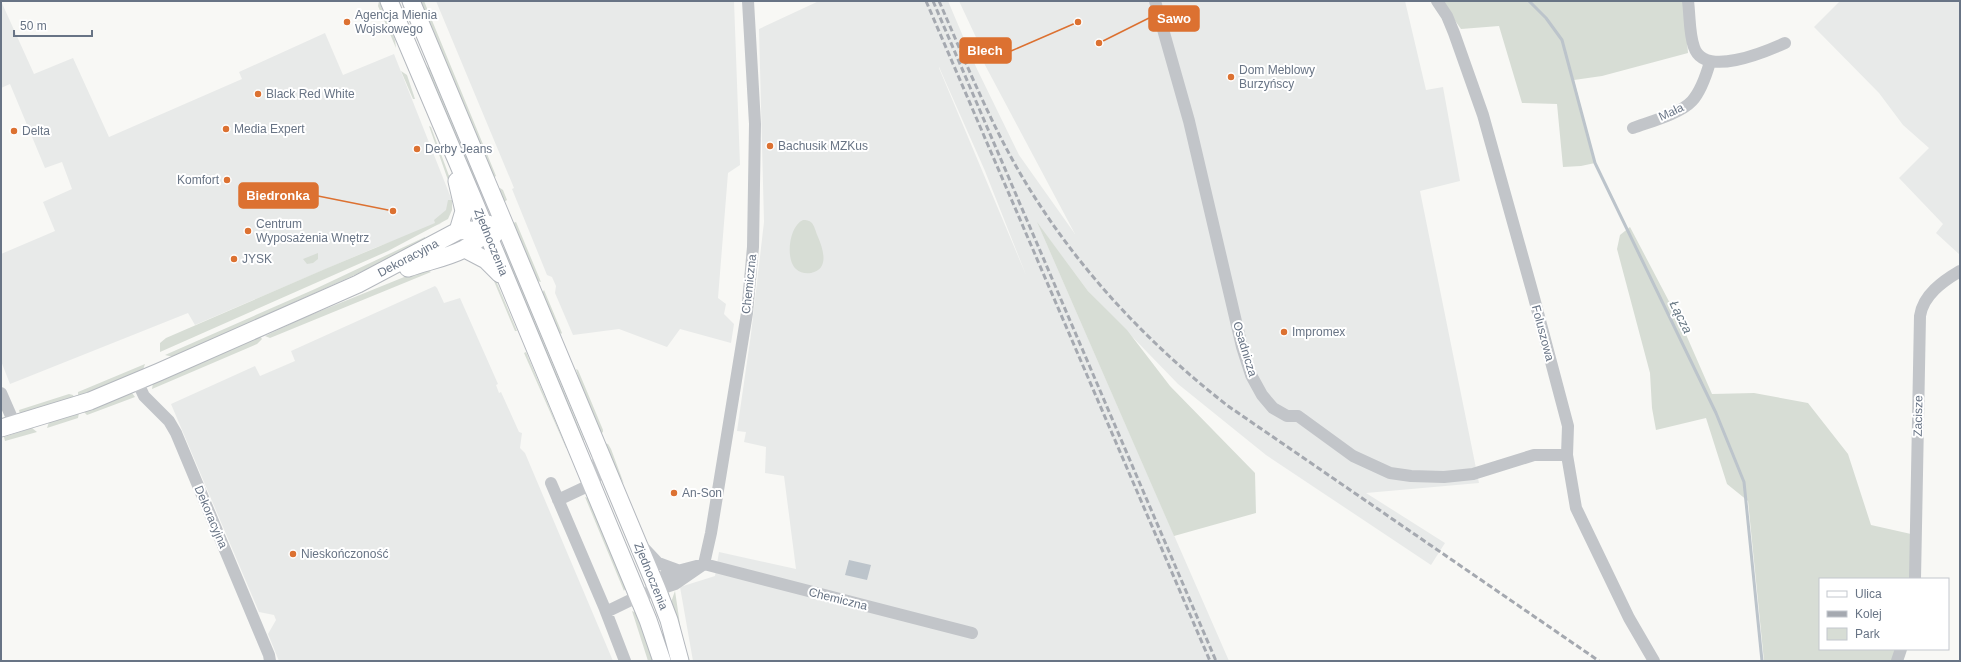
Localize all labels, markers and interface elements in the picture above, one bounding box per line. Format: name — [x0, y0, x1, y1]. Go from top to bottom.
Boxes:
callout: Sawo — [1149, 6, 1199, 31]
place label: Agencja Mienia Wojskowego — [355, 8, 437, 36]
text: Sawo — [1157, 11, 1191, 26]
scale bar — [14, 12, 92, 38]
marker: Agencja Mienia Wojskowego — [342, 17, 352, 27]
text: 50 m — [20, 19, 47, 33]
callout: Blech — [960, 38, 1011, 63]
text: Blech — [967, 43, 1003, 58]
place label: Dom Meblowy Burzyńscy — [1239, 63, 1315, 91]
marker: Dom Meblowy Burzyńscy — [1226, 72, 1236, 82]
place label: Black Red White — [266, 87, 355, 101]
marker: Black Red White — [253, 89, 263, 99]
street label: Mała — [1656, 100, 1686, 124]
place label: Media Expert — [234, 122, 305, 136]
place label: Delta — [22, 124, 50, 138]
marker: Media Expert — [221, 124, 231, 134]
marker: Delta — [9, 126, 19, 136]
place label: Bachusik MZKus — [778, 139, 868, 153]
marker: Bachusik MZKus — [765, 141, 775, 151]
place label: Derby Jeans — [425, 142, 492, 156]
marker: Derby Jeans — [412, 144, 422, 154]
place label: Komfort — [177, 173, 220, 187]
marker: Komfort — [222, 175, 232, 185]
callout: Biedronka — [239, 183, 318, 208]
text: Biedronka — [246, 188, 311, 203]
street label: Zjednoczenia — [471, 206, 511, 278]
place label: Centrum Wyposażenia Wnętrz — [256, 217, 369, 245]
marker: Centrum Wyposażenia Wnętrz — [243, 226, 253, 236]
street label: Dekoracyjna — [375, 236, 441, 280]
place label: JYSK — [242, 252, 272, 266]
street label: Chemiczna — [739, 253, 759, 315]
marker: JYSK — [229, 254, 239, 264]
water label: Łącza — [1667, 298, 1695, 336]
street label: Foluszowa — [1529, 303, 1557, 363]
street label: Osadnicza — [1230, 320, 1260, 378]
place label: Impromex — [1292, 325, 1345, 339]
marker: Impromex — [1279, 327, 1289, 337]
street label: Zacisze — [1911, 395, 1925, 437]
street label: Dekoracyjna — [192, 484, 231, 551]
place label: An-Son — [682, 486, 722, 500]
marker: An-Son — [669, 488, 679, 498]
street label: Zjednoczenia — [631, 540, 671, 612]
place label: Nieskończoność — [301, 547, 388, 561]
marker: Nieskończoność — [288, 549, 298, 559]
legend — [1819, 578, 1949, 650]
street label: Chemiczna — [807, 585, 869, 613]
text: Ulica — [1855, 587, 1882, 601]
text: Kolej — [1855, 607, 1882, 621]
text: Park — [1855, 627, 1881, 641]

